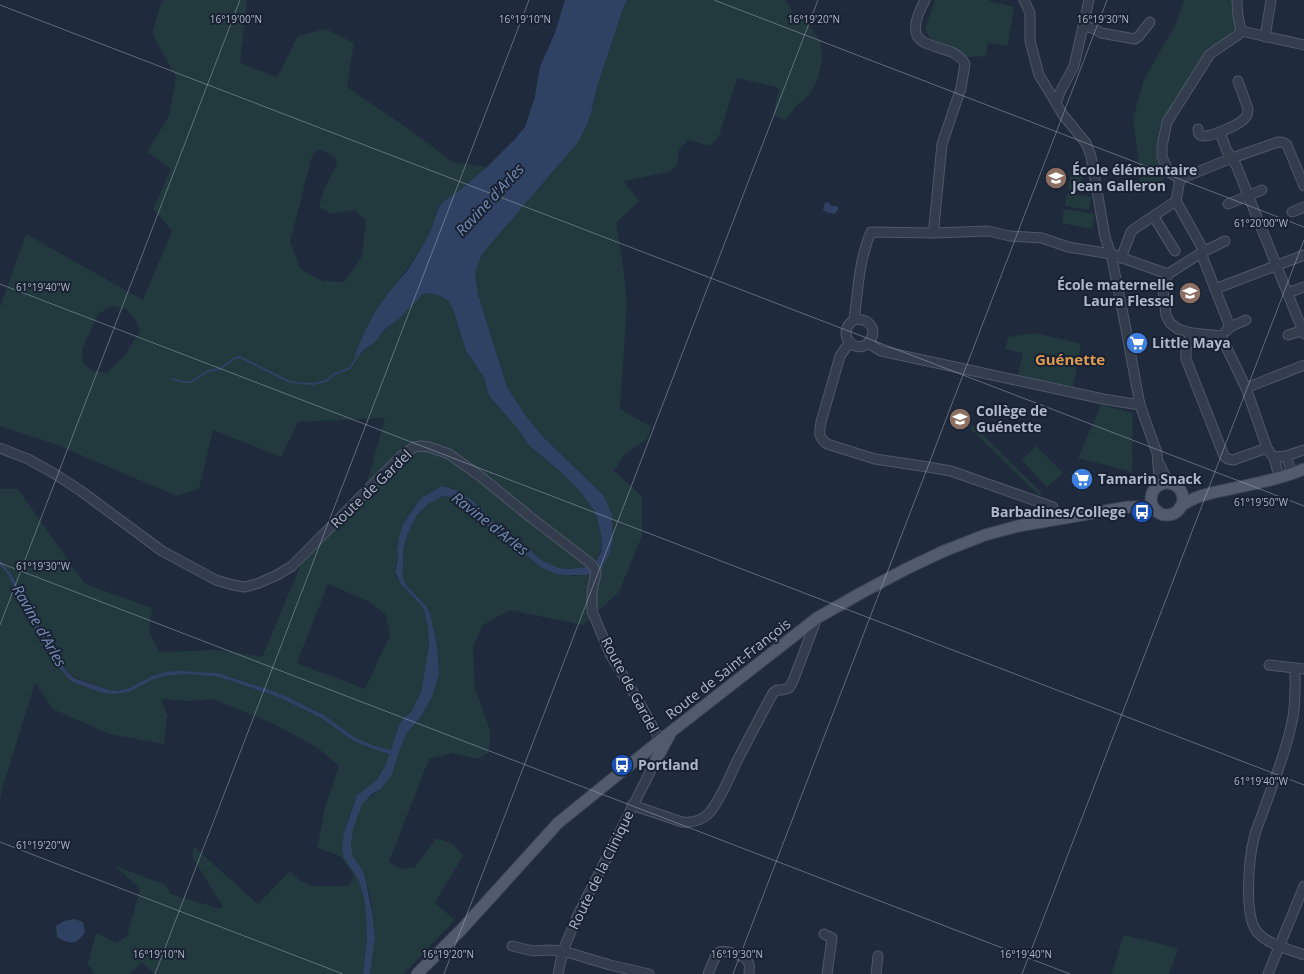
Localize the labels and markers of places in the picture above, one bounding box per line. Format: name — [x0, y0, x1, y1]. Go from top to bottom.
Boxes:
place label: École élémentaire Jean Galleron — [1070, 160, 1197, 195]
school or university icon: École élémentaire Jean Galleron — [1043, 165, 1069, 191]
place label: École maternelle Laura Flessel — [1057, 275, 1174, 310]
school or university icon: École maternelle Laura Flessel — [1177, 280, 1203, 306]
supermarket icon: Little Maya — [1124, 330, 1150, 356]
place label: Little Maya — [1152, 333, 1231, 352]
place label: Collège de Guénette — [976, 401, 1047, 436]
school or university icon: Collège de Guénette — [947, 406, 973, 432]
supermarket icon: Tamarin Snack — [1069, 466, 1095, 492]
place label: Tamarin Snack — [1098, 469, 1202, 488]
bus stop icon: Barbadines/College — [1129, 499, 1155, 525]
place label: Barbadines/College — [991, 502, 1126, 521]
bus stop icon: Portland — [609, 752, 635, 778]
place label: Portland — [638, 755, 699, 774]

